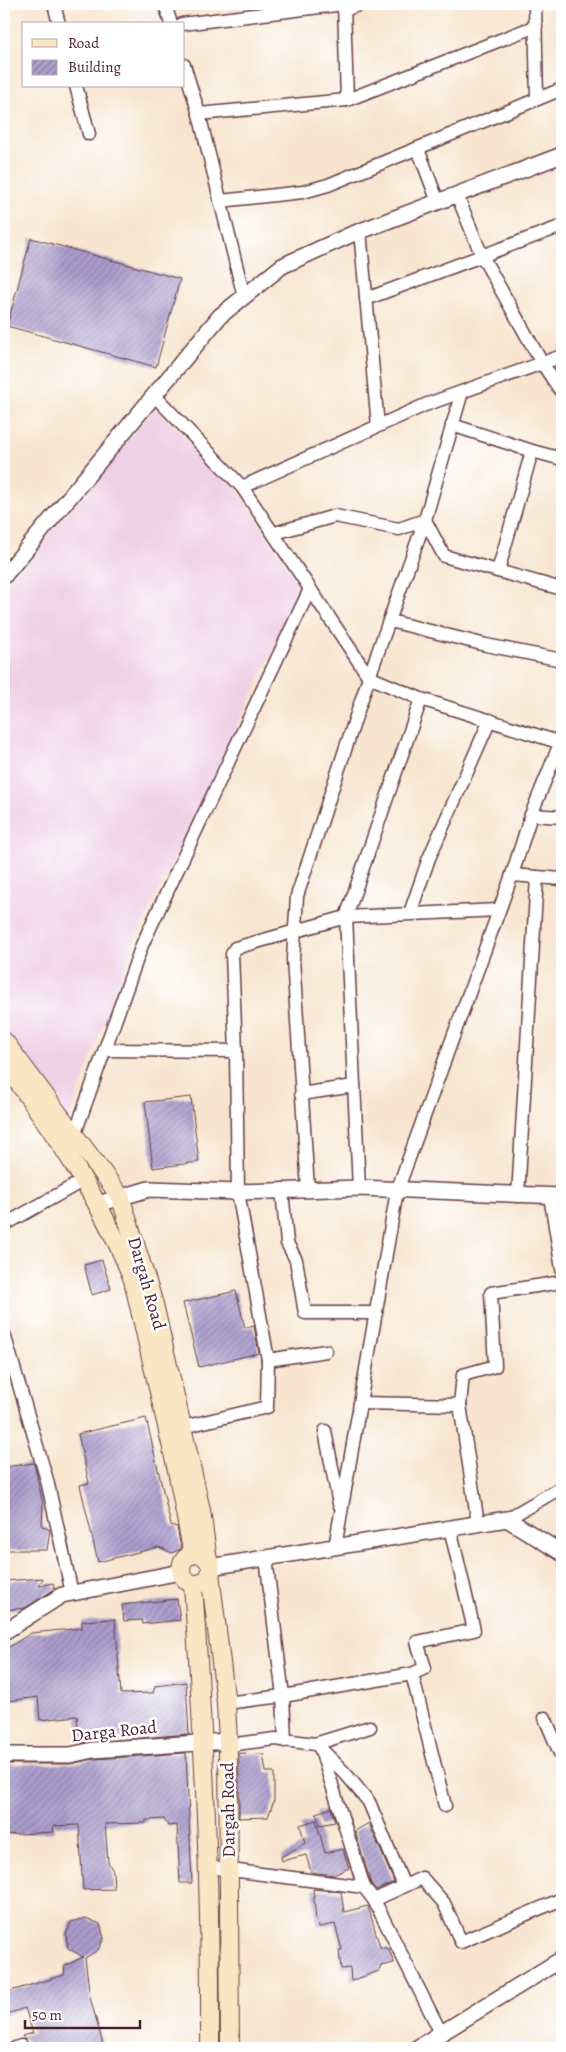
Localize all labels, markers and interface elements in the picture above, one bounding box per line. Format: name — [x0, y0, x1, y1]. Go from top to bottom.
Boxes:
legend — [22, 22, 185, 88]
text: Road — [68, 33, 100, 53]
text: Building — [68, 57, 121, 77]
street label: Dargah Road — [122, 1234, 172, 1333]
street label: Darga Road — [70, 1715, 158, 1747]
street label: Dargah Road — [215, 1762, 241, 1858]
scale bar — [25, 1997, 140, 2029]
text: 50 m — [32, 2005, 62, 2025]

